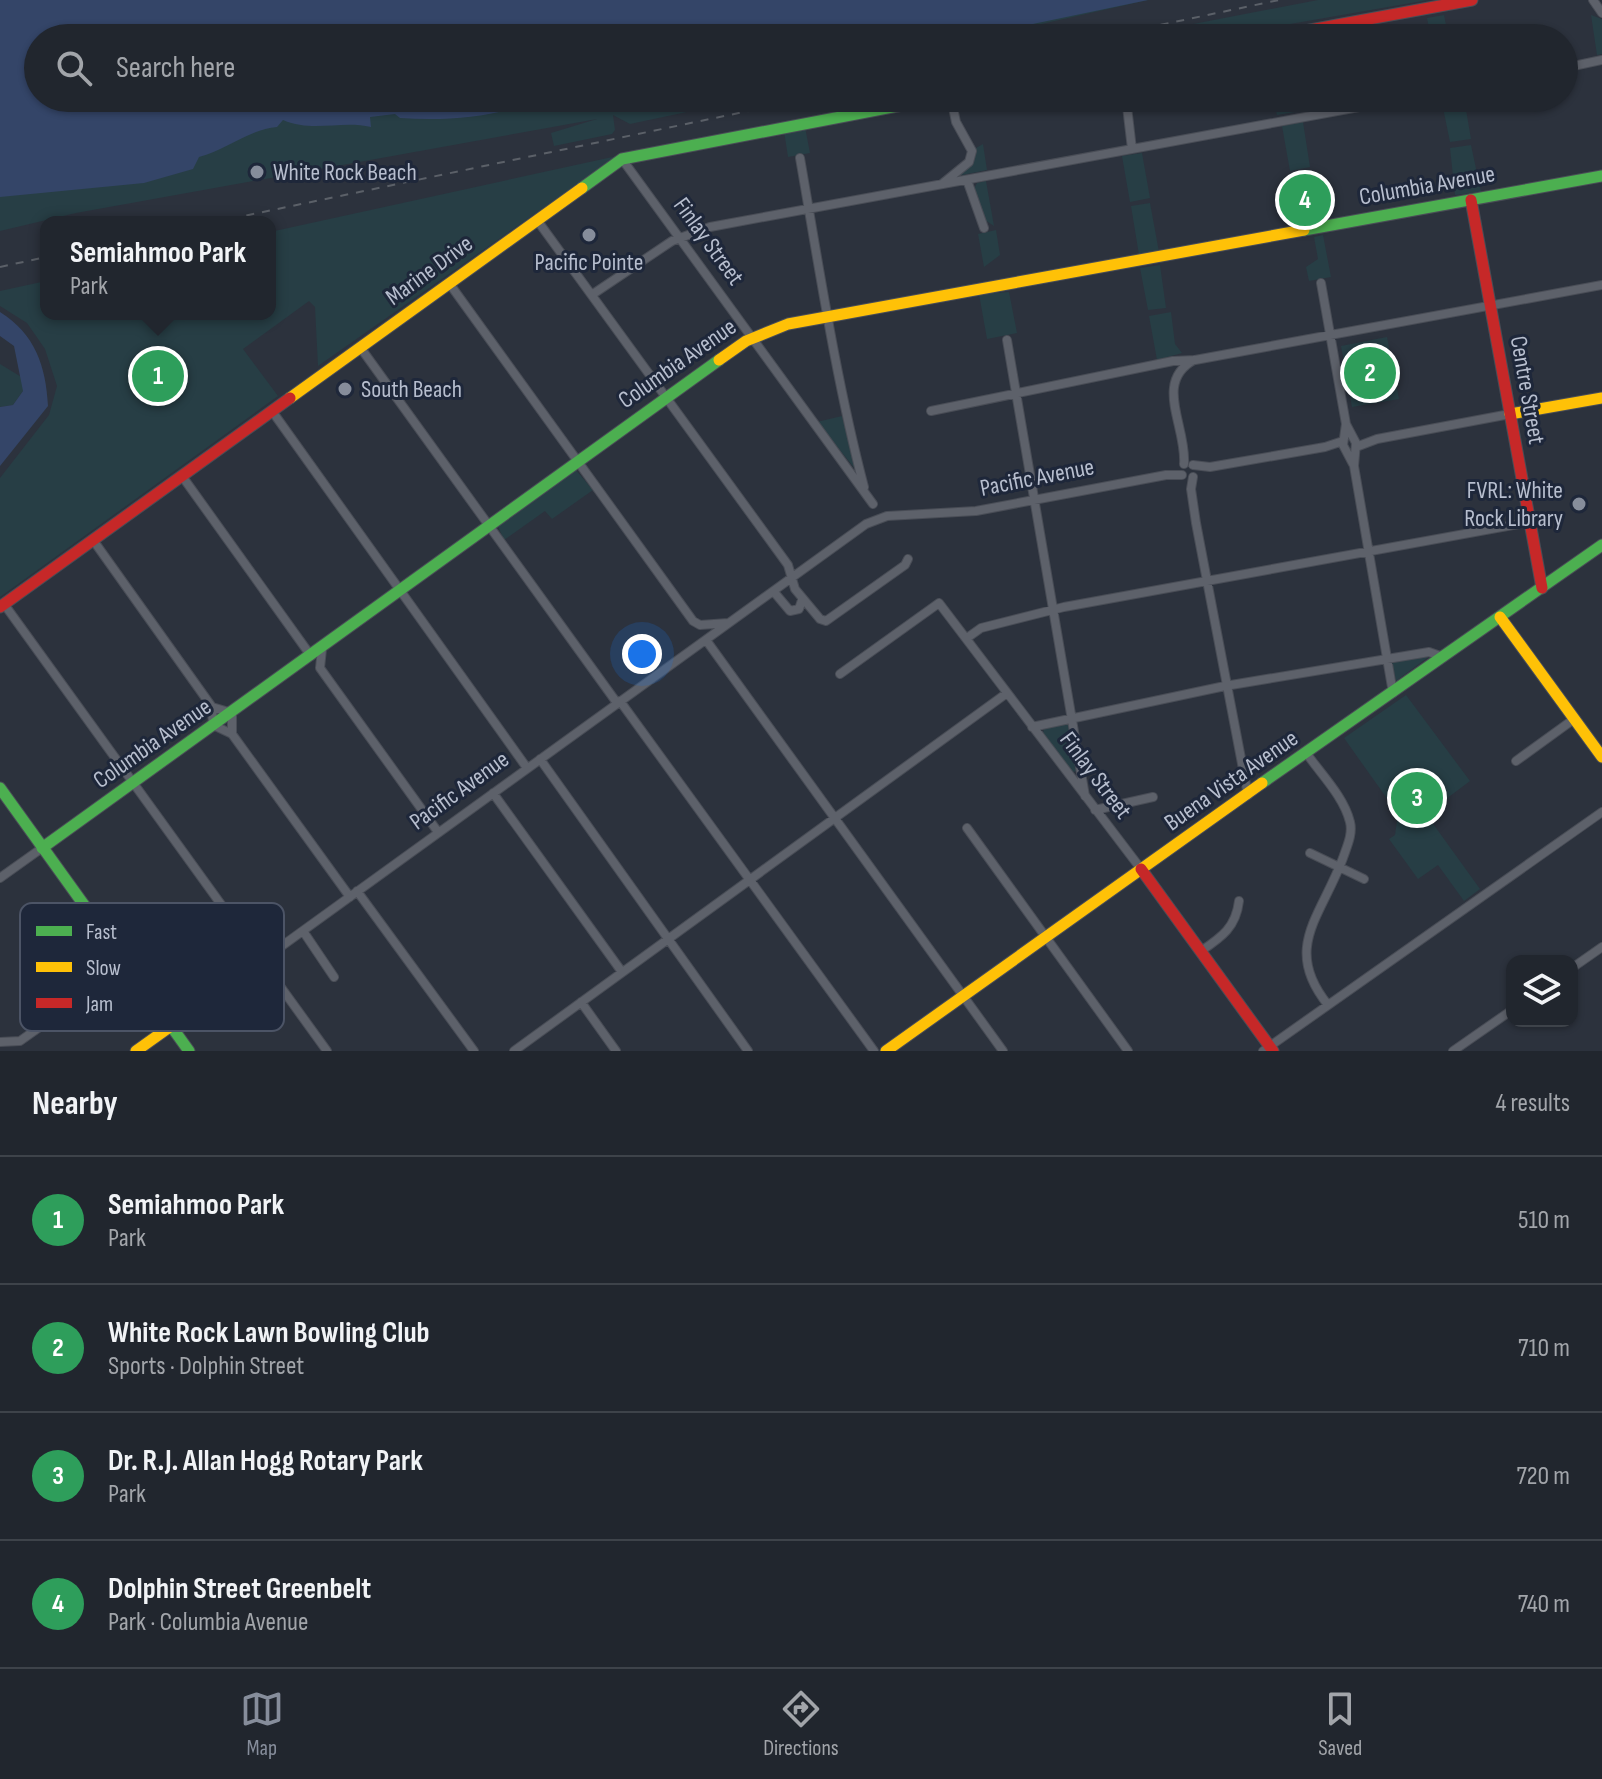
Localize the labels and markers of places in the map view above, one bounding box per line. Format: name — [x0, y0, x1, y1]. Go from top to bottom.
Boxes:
place label: White Rock Beach — [273, 158, 417, 187]
marker: White Rock Beach — [248, 163, 266, 181]
pin: 4 — [1279, 170, 1331, 230]
marker: Pacific Pointe — [580, 226, 598, 244]
place label: Pacific Pointe — [535, 248, 643, 277]
pin: 2 — [1344, 343, 1396, 403]
pin: 1 — [132, 346, 184, 406]
place label: South Beach — [361, 375, 462, 404]
marker: South Beach — [336, 380, 354, 398]
place label: FVRL: White Rock Library — [1464, 476, 1563, 533]
marker: FVRL: White Rock Library — [1570, 495, 1588, 513]
pin: 3 — [1391, 768, 1443, 828]

